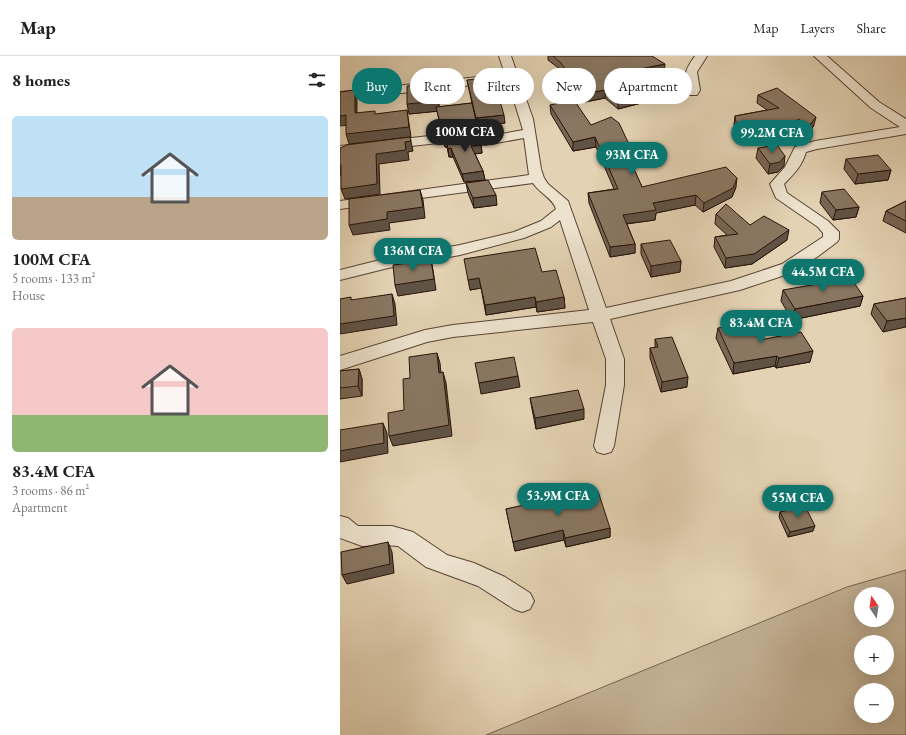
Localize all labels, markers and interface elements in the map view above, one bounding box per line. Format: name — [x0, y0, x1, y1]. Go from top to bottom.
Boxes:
text: Map — [20, 15, 56, 40]
text: Map — [753, 19, 778, 37]
text: Layers — [800, 19, 835, 37]
text: Share — [857, 19, 886, 37]
chip: Buy — [352, 68, 402, 104]
chip: Rent — [410, 68, 465, 104]
chip: Filters — [473, 68, 534, 104]
chip: New — [542, 68, 596, 104]
chip: Apartment — [604, 68, 692, 104]
text: 8 homes — [12, 69, 70, 91]
icon: filters — [306, 69, 328, 91]
pin: 100M CFA — [424, 119, 506, 153]
pin: 99.2M CFA — [726, 120, 818, 154]
text: 100M CFA — [435, 123, 495, 140]
text: 99.2M CFA — [740, 124, 804, 141]
icon: home — [134, 142, 206, 214]
pin: 93M CFA — [595, 142, 669, 176]
text: 93M CFA — [605, 146, 659, 163]
pin: 136M CFA — [372, 238, 454, 272]
text: 136M CFA — [383, 242, 443, 259]
text: 100M CFA — [12, 248, 91, 270]
pin: 44.5M CFA — [777, 259, 869, 293]
text: 44.5M CFA — [791, 263, 855, 280]
text: 5 rooms · 133 m² — [12, 270, 96, 287]
text: House — [12, 287, 45, 304]
pin: 83.4M CFA — [715, 310, 807, 344]
text: 83.4M CFA — [729, 314, 793, 331]
icon: home — [134, 354, 206, 426]
text: 83.4M CFA — [12, 460, 95, 482]
text: 3 rooms · 86 m² — [12, 482, 89, 499]
pin: 53.9M CFA — [512, 483, 604, 517]
pin: 55M CFA — [761, 485, 835, 519]
text: 53.9M CFA — [526, 487, 590, 504]
text: 55M CFA — [771, 489, 825, 506]
text: Apartment — [12, 499, 67, 516]
north arrow — [854, 587, 894, 627]
map controls — [854, 587, 894, 723]
button: + — [854, 635, 894, 675]
button: − — [854, 683, 894, 723]

